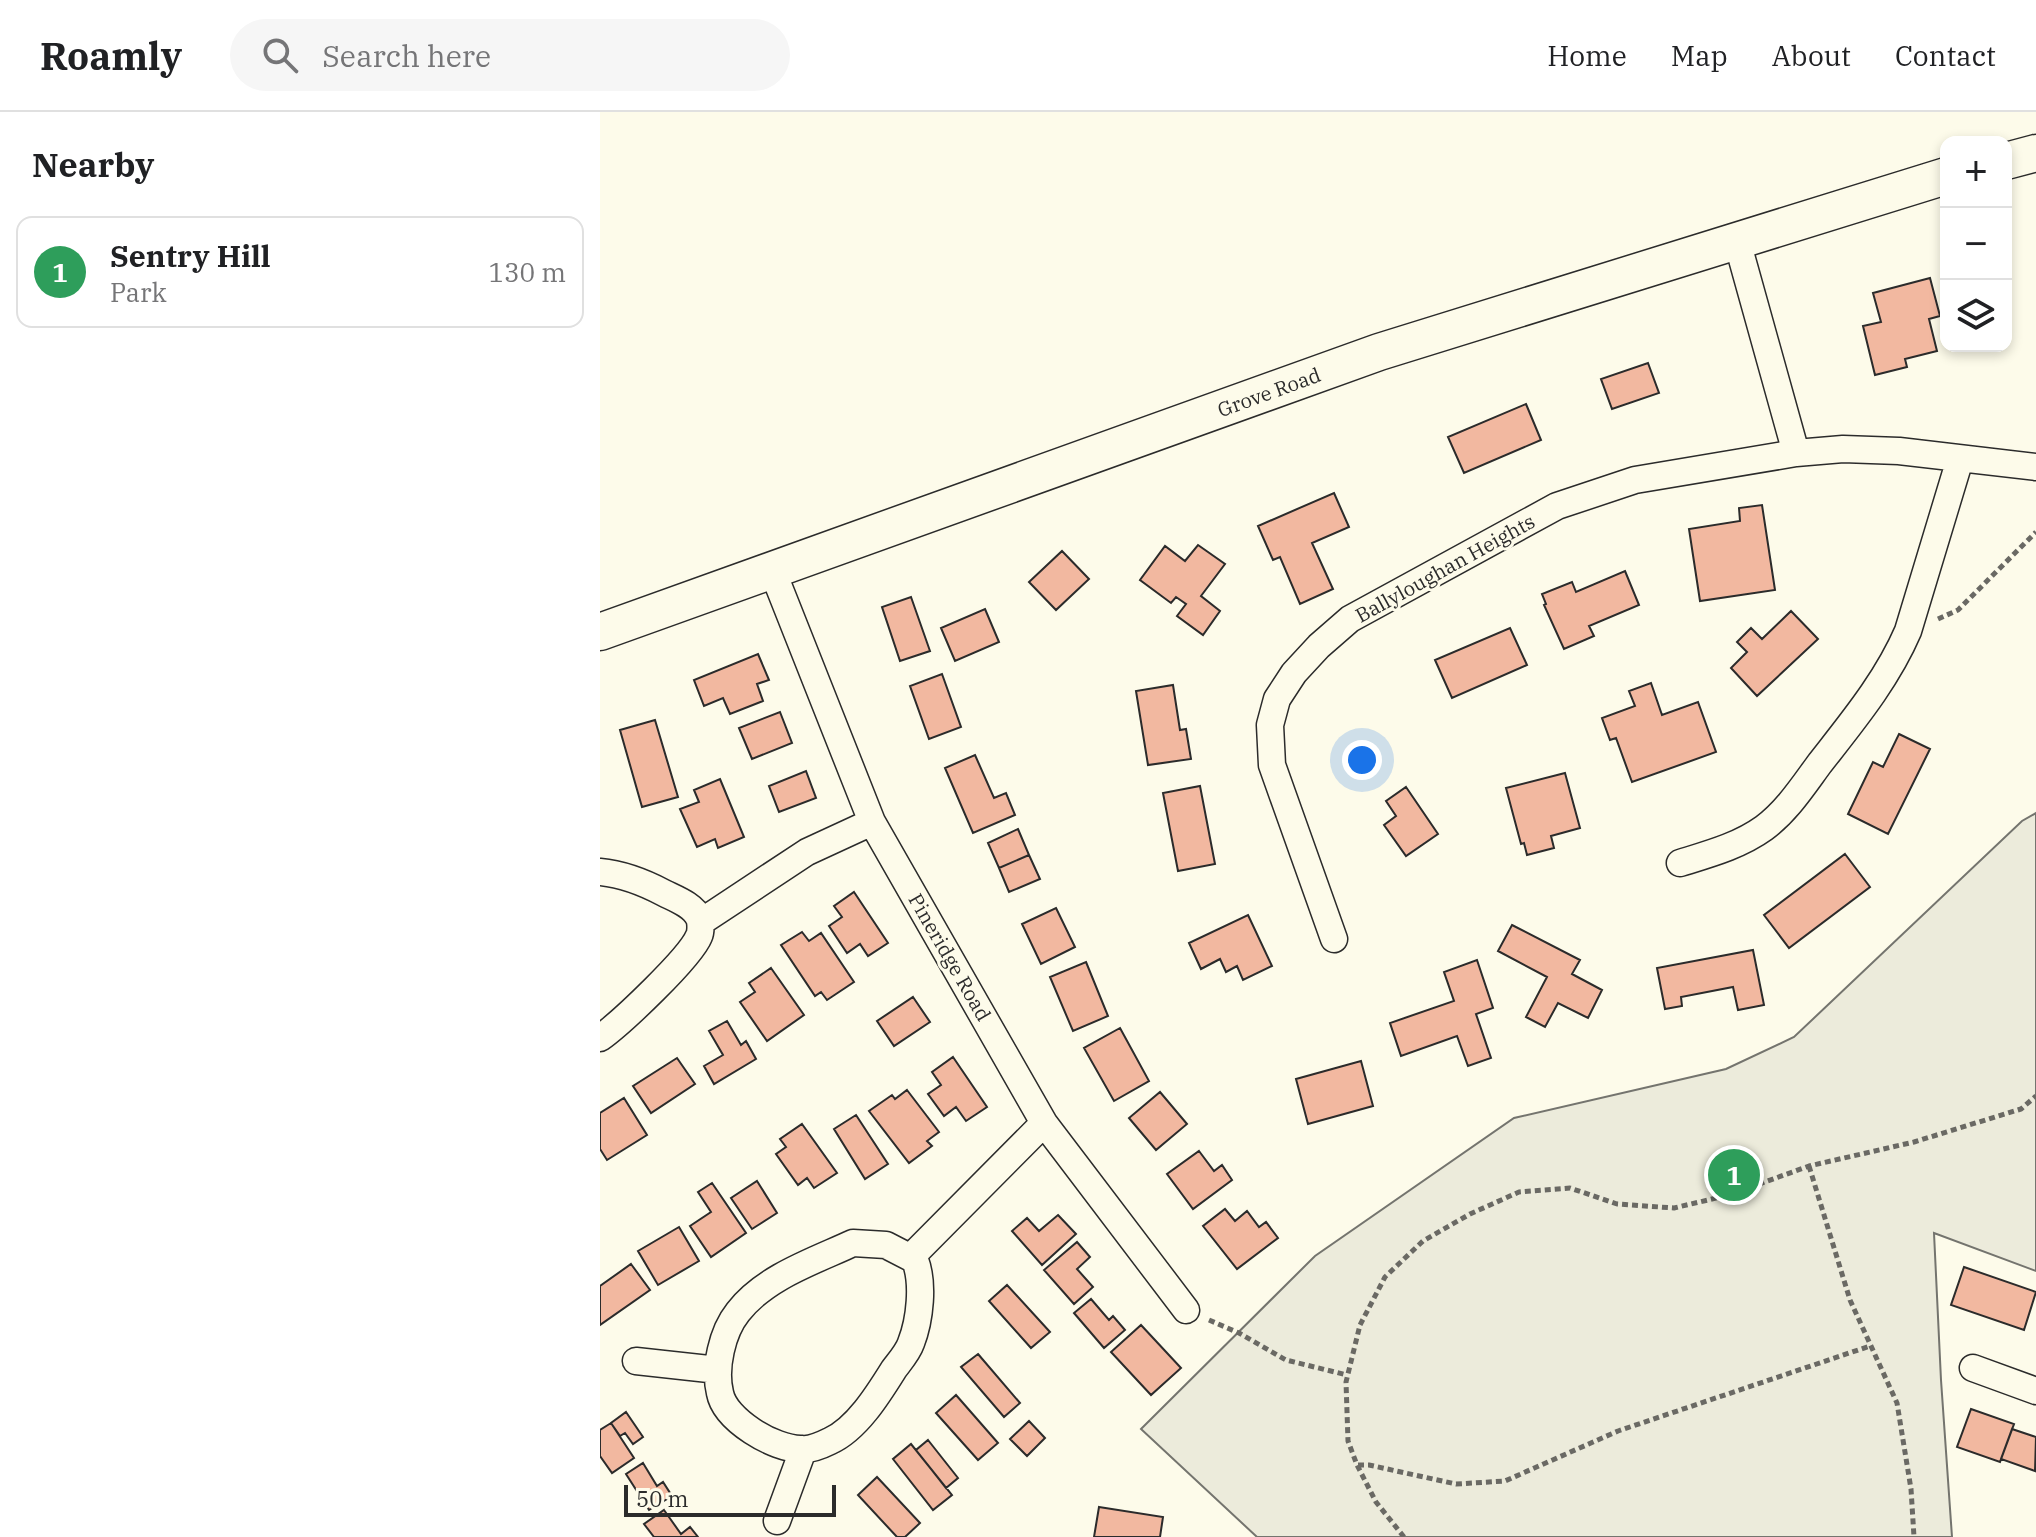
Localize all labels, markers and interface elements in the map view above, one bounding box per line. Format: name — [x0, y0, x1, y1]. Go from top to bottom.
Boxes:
search box — [230, 19, 790, 91]
text: Roamly — [40, 31, 182, 80]
icon: search — [258, 33, 302, 77]
text: Search here — [322, 36, 491, 75]
text: Home — [1547, 37, 1627, 74]
text: Map — [1671, 37, 1728, 74]
text: About — [1772, 37, 1851, 74]
text: Contact — [1895, 37, 1996, 74]
map controls — [1940, 136, 2012, 352]
button: + — [1940, 136, 2012, 208]
text: Nearby — [32, 142, 154, 186]
button: − — [1940, 208, 2012, 280]
text: Sentry Hill — [110, 236, 271, 275]
text: 1 — [52, 255, 68, 289]
text: 130 m — [488, 255, 566, 289]
text: Park — [110, 275, 167, 309]
button: layers — [1940, 280, 2012, 352]
street label: Grove Road — [1214, 361, 1324, 423]
street label: Ballyloughan Heights — [1350, 507, 1540, 629]
your location — [1342, 740, 1382, 780]
street label: Pineridge Road — [902, 888, 998, 1026]
pin: 1 — [1708, 1145, 1760, 1205]
scale bar — [624, 1481, 836, 1517]
text: 50 m — [636, 1484, 688, 1513]

